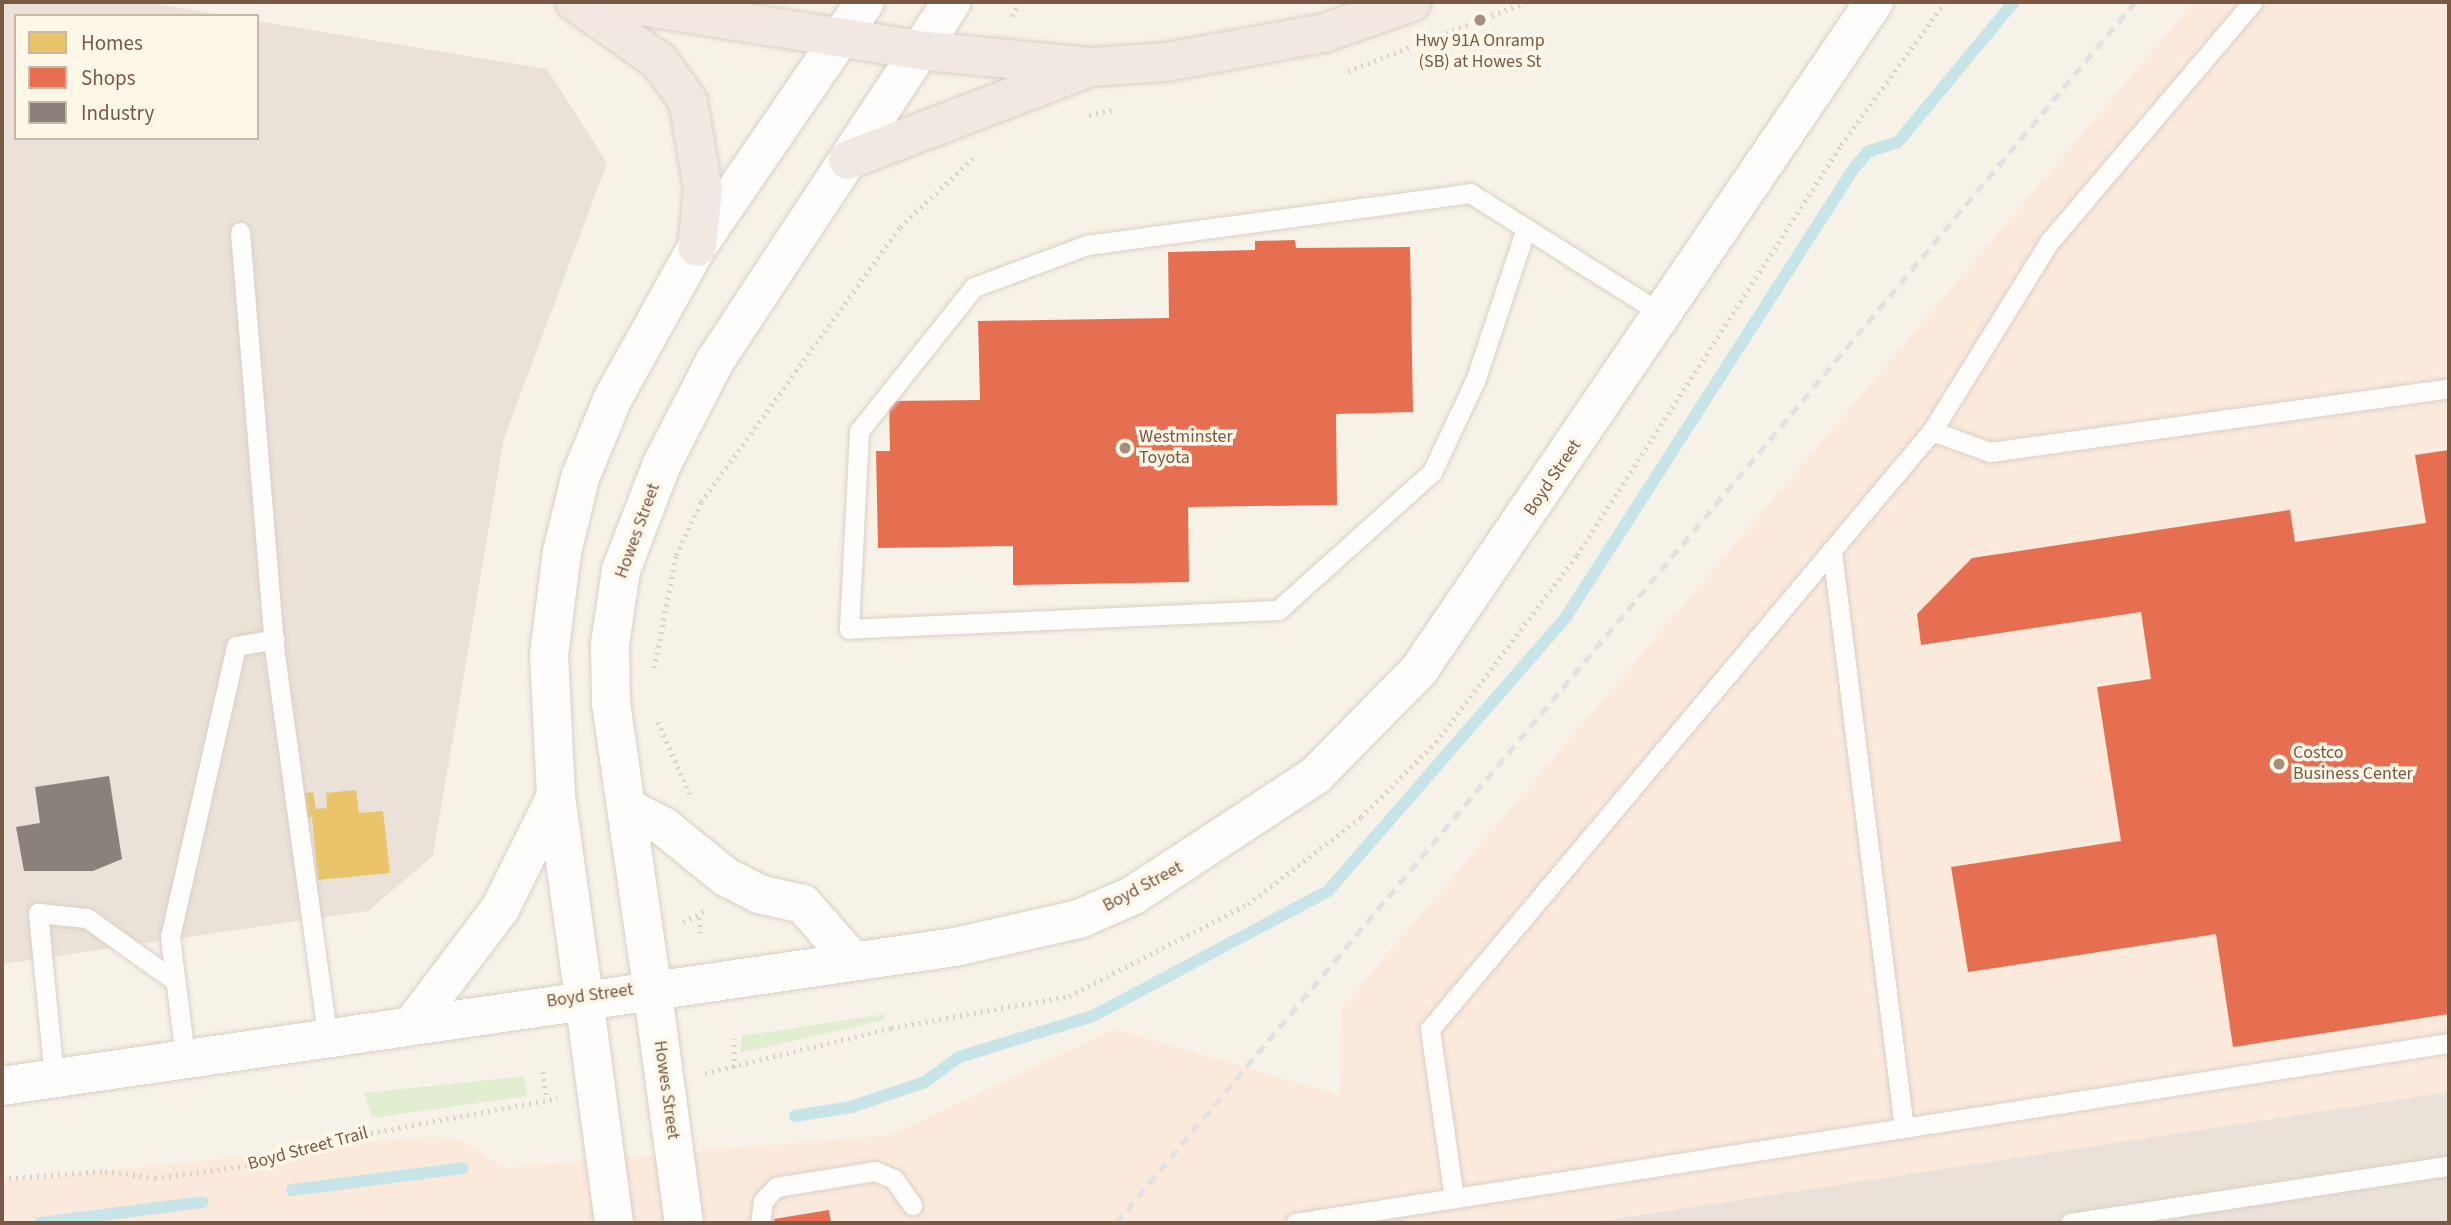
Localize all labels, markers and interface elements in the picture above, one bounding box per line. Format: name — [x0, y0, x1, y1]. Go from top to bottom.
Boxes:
marker: Hwy 91A Onramp (SB) at Howes St — [1472, 12, 1488, 28]
legend — [14, 14, 259, 140]
text: Homes — [81, 28, 143, 58]
place label: Hwy 91A Onramp (SB) at Howes St — [1415, 31, 1545, 74]
text: Shops — [81, 63, 135, 93]
text: Industry — [81, 98, 154, 128]
place label: Westminster Toyota — [1139, 427, 1233, 470]
street label: Boyd Street — [1520, 436, 1586, 520]
marker: Westminster Toyota — [1117, 440, 1133, 456]
street label: Howes Street — [611, 481, 665, 581]
place label: Costco Business Center — [2293, 743, 2413, 786]
marker: Costco Business Center — [2271, 756, 2287, 772]
street label: Boyd Street — [1099, 857, 1187, 917]
street label: Boyd Street — [545, 979, 635, 1013]
street label: Howes Street — [648, 1039, 684, 1141]
street label: Boyd Street Trail — [245, 1123, 371, 1175]

